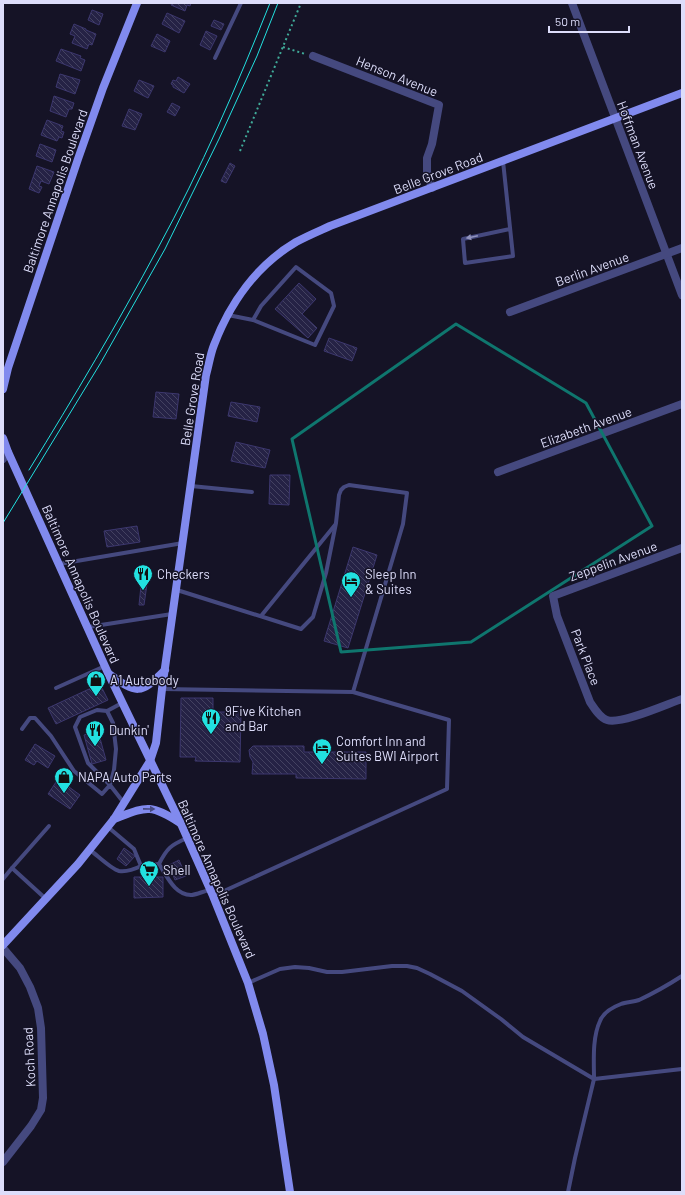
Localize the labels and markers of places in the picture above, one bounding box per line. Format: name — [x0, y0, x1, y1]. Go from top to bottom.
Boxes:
restaurant icon: Checkers — [132, 563, 154, 591]
place label: Checkers — [157, 566, 210, 582]
place label: Sleep Inn & Suites — [365, 566, 417, 597]
hotel icon: Sleep Inn & Suites — [340, 570, 362, 598]
shop icon: A1 Autobody — [85, 669, 107, 697]
place label: A1 Autobody — [110, 672, 179, 688]
place label: 9Five Kitchen and Bar — [225, 703, 301, 734]
restaurant icon: 9Five Kitchen and Bar — [200, 707, 222, 735]
restaurant icon: Dunkin' — [84, 719, 106, 747]
place label: Dunkin' — [109, 722, 149, 738]
place label: Comfort Inn and Suites BWI Airport — [336, 733, 439, 764]
hotel icon: Comfort Inn and Suites BWI Airport — [311, 737, 333, 765]
shop icon: NAPA Auto Parts — [53, 766, 75, 794]
place label: NAPA Auto Parts — [78, 769, 172, 785]
supermarket icon: Shell — [138, 859, 160, 887]
place label: Shell — [163, 862, 190, 878]

